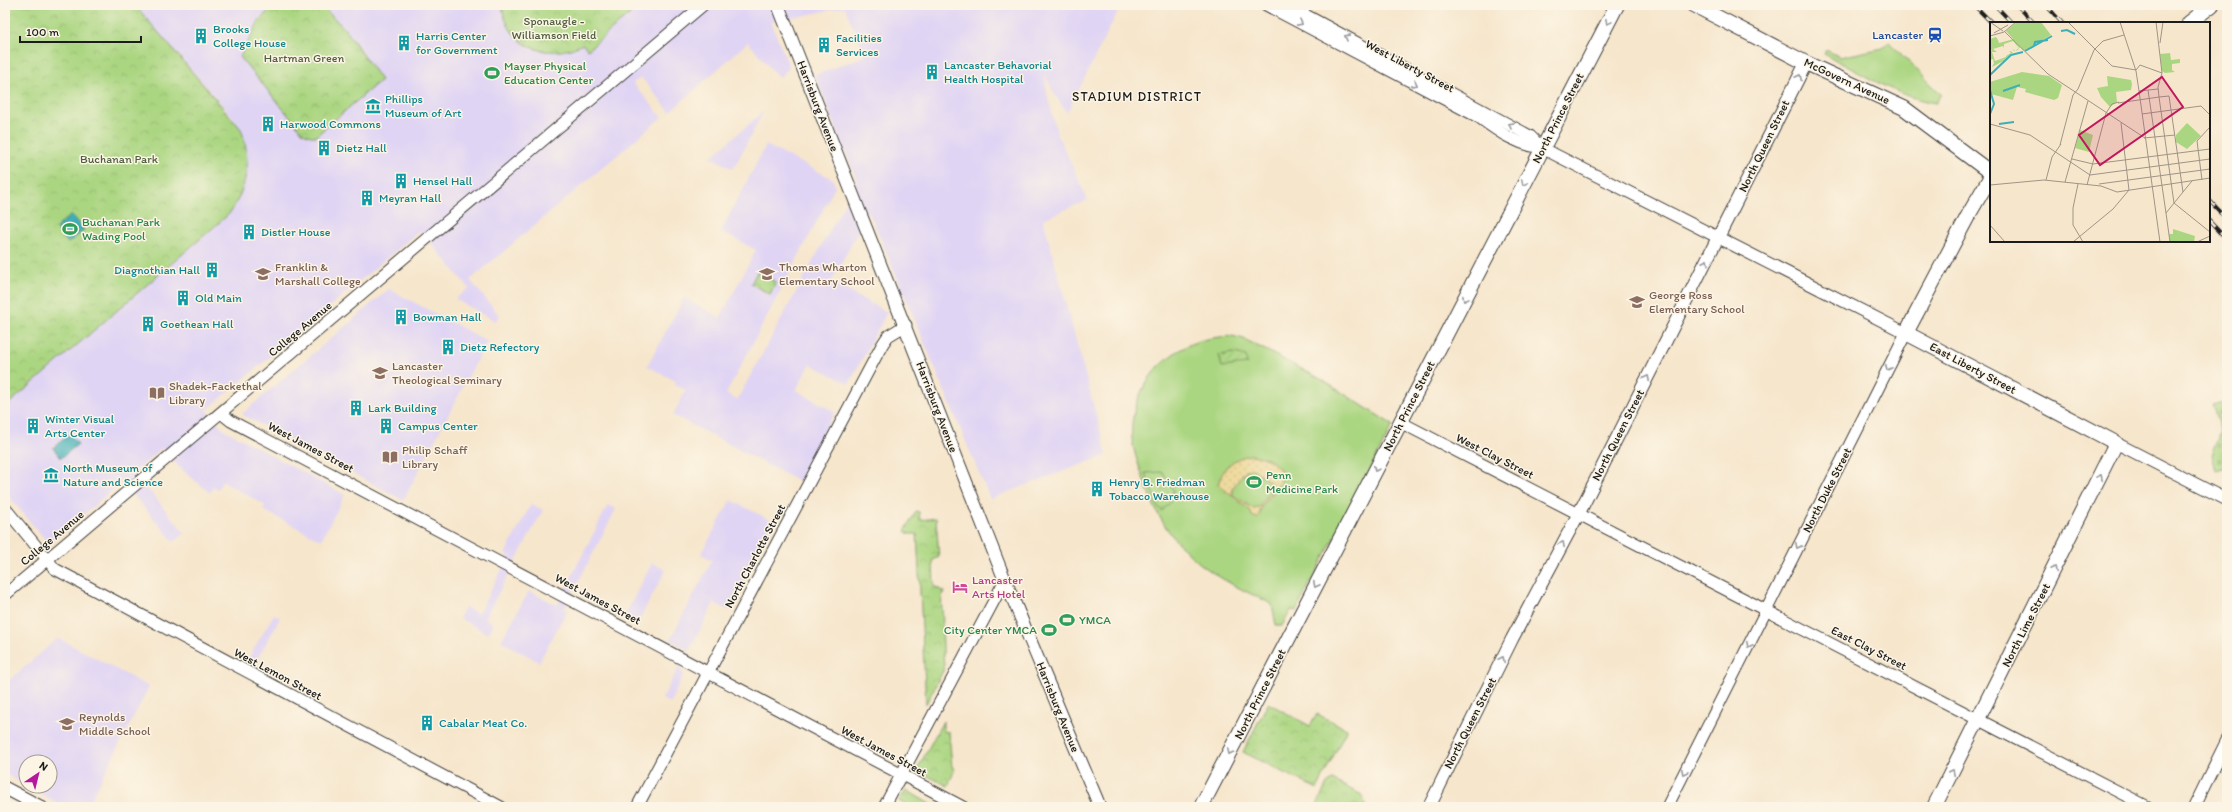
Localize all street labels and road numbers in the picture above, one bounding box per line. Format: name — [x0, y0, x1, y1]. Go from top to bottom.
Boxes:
street label: West Liberty Street — [1363, 37, 1457, 96]
street label: McGovern Avenue — [1802, 55, 1892, 107]
street label: Harrisburg Avenue — [794, 59, 842, 154]
street label: North Prince Street — [1529, 70, 1587, 166]
street label: North Queen Street — [1736, 97, 1793, 194]
street label: College Avenue — [265, 298, 335, 360]
street label: East Liberty Street — [1927, 339, 2019, 397]
street label: North Prince Street — [1380, 358, 1438, 454]
street label: Harrisburg Avenue — [913, 360, 961, 455]
street label: North Queen Street — [1589, 386, 1647, 483]
street label: West James Street — [266, 418, 357, 476]
street label: West Clay Street — [1454, 430, 1537, 482]
street label: North Duke Street — [1800, 445, 1855, 535]
street label: North Charlotte Street — [722, 501, 789, 610]
street label: College Avenue — [17, 507, 87, 569]
street label: West James Street — [553, 570, 644, 628]
street label: North Lime Street — [1999, 580, 2053, 669]
street label: East Clay Street — [1829, 623, 1909, 673]
street label: West Lemon Street — [232, 645, 325, 703]
street label: North Prince Street — [1231, 646, 1289, 742]
street label: Harrisburg Avenue — [1034, 660, 1083, 754]
street label: North Queen Street — [1441, 674, 1499, 771]
street label: West James Street — [839, 722, 930, 780]

